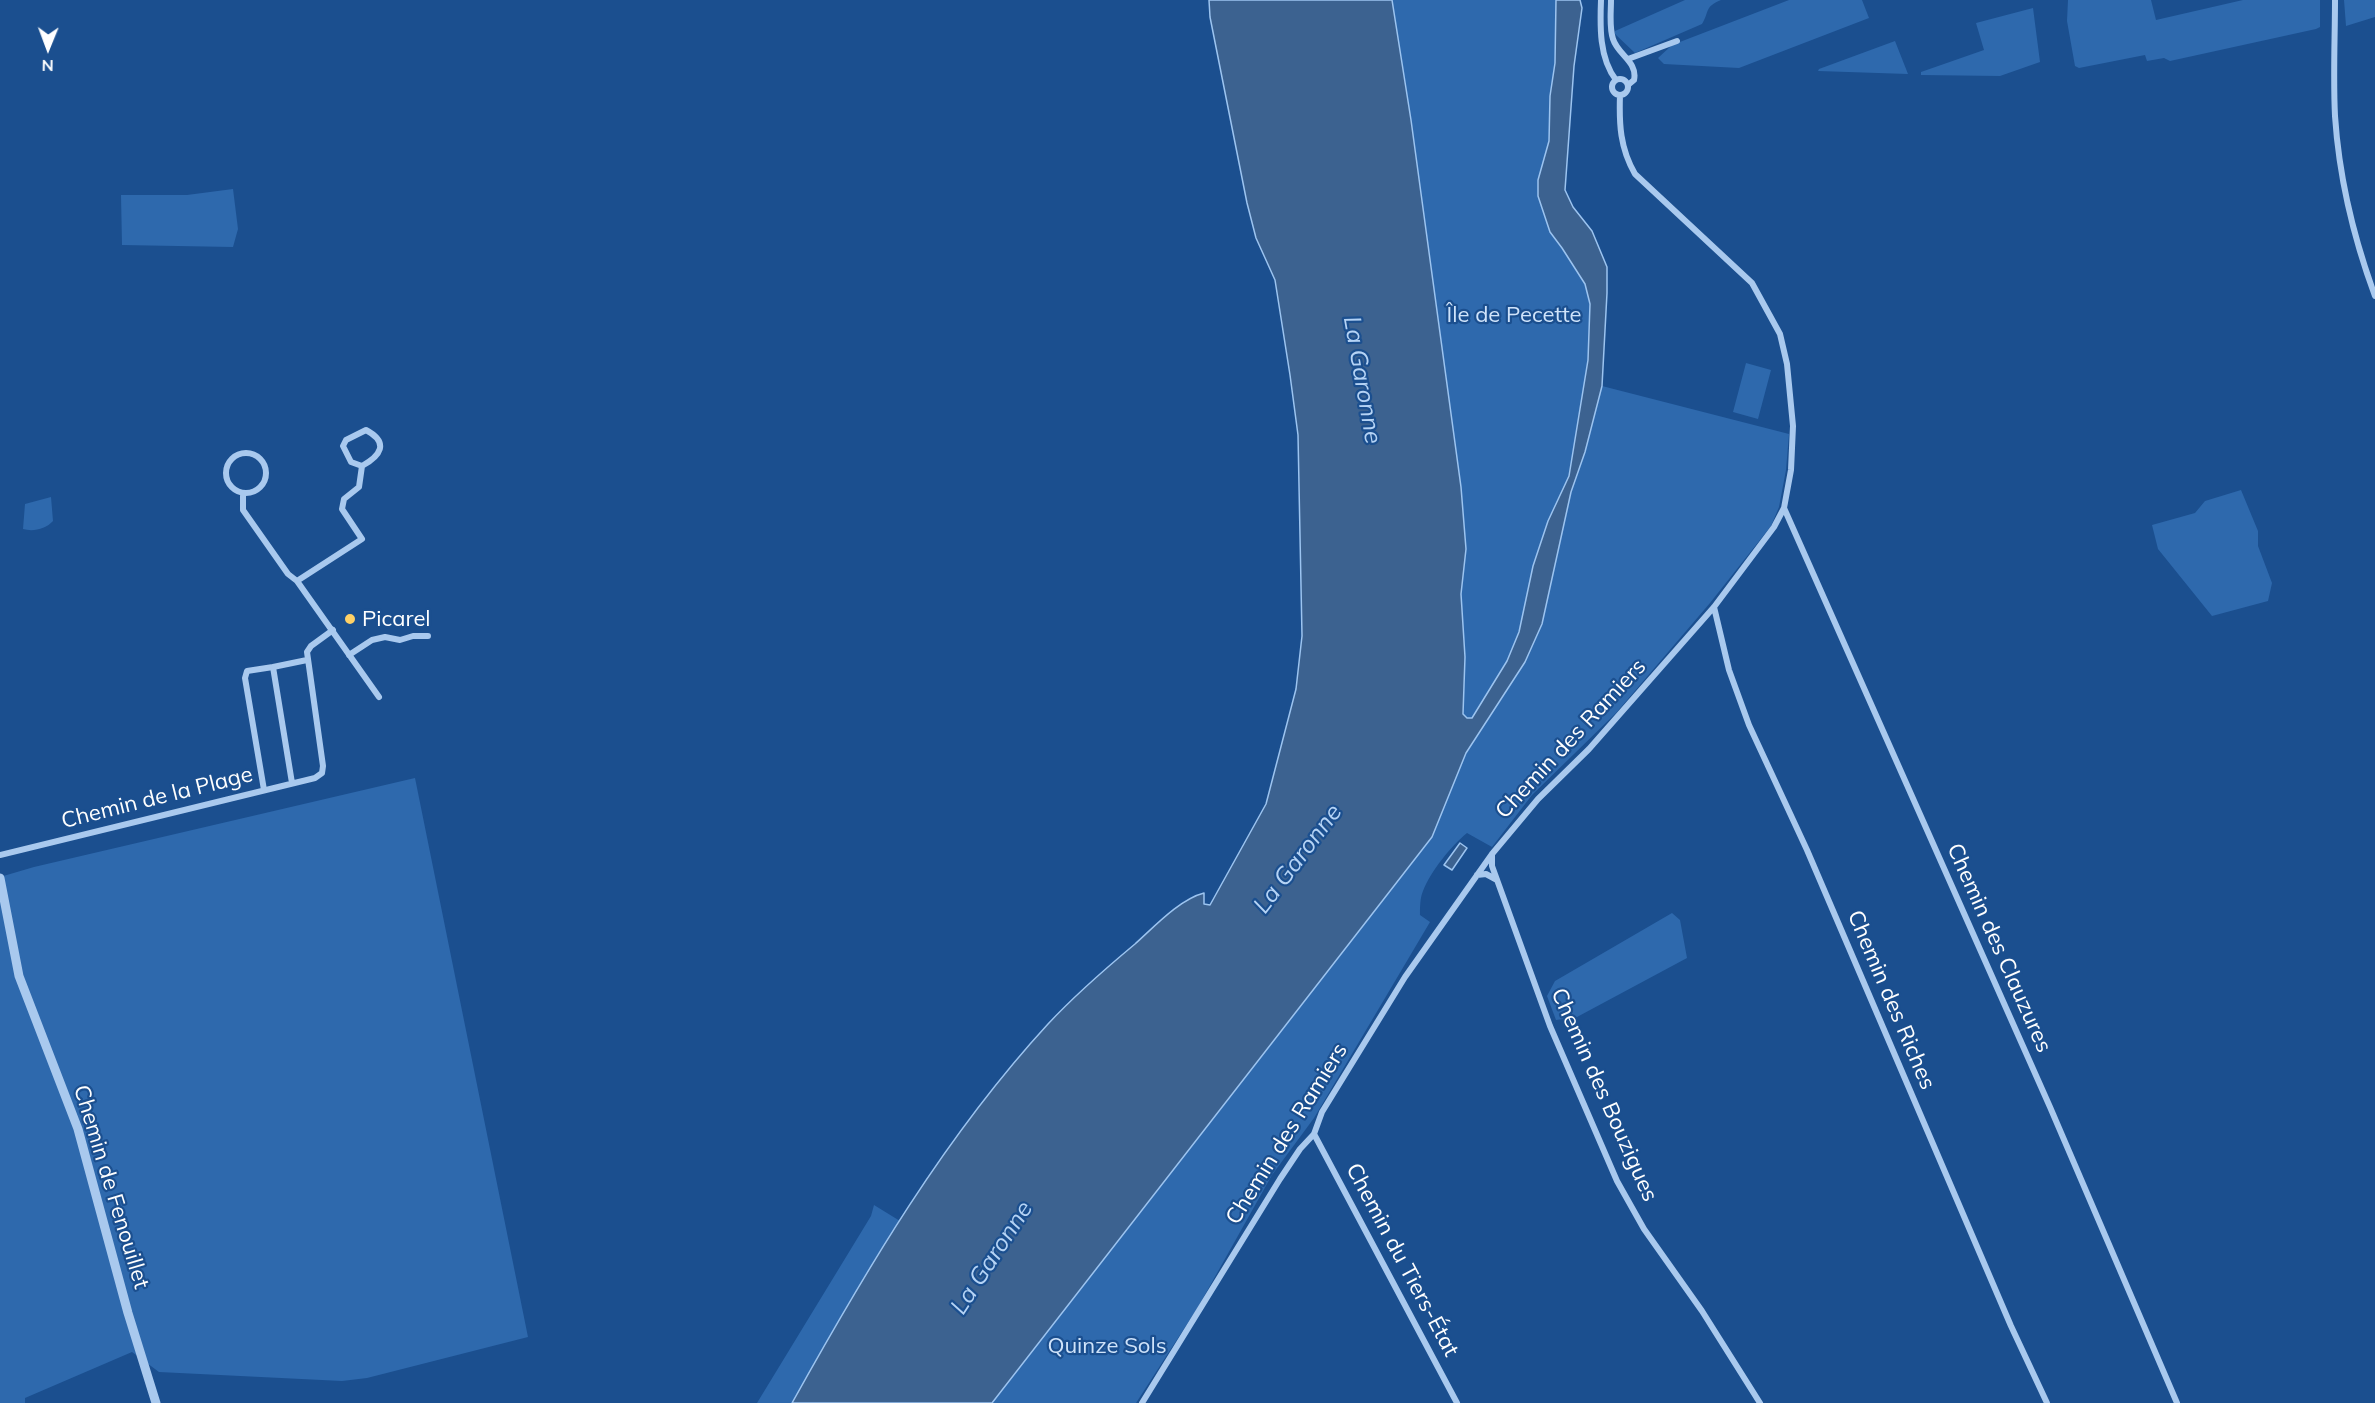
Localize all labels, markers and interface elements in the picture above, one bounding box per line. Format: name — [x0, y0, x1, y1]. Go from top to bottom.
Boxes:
north arrow — [18, 18, 78, 78]
text: N — [41, 56, 54, 76]
park label: Île de Pecette — [1447, 302, 1581, 328]
water label: La Garonne — [1337, 314, 1387, 446]
place label: Picarel — [362, 606, 431, 632]
marker: Picarel — [343, 612, 357, 626]
street label: Chemin des Ramiers — [1490, 654, 1652, 824]
street label: Chemin de la Plage — [59, 761, 255, 835]
water label: La Garonne — [1248, 799, 1348, 919]
street label: Chemin des Clauzures — [1941, 839, 2057, 1057]
street label: Chemin des Riches — [1841, 906, 1941, 1094]
street label: Chemin des Bouzigues — [1545, 984, 1663, 1206]
street label: Chemin des Ramiers — [1221, 1039, 1353, 1229]
street label: Chemin de Fenouillet — [67, 1082, 155, 1292]
street label: Chemin du Tiers-État — [1340, 1159, 1464, 1361]
water label: La Garonne — [945, 1196, 1039, 1320]
park label: Quinze Sols — [1047, 1333, 1167, 1359]

